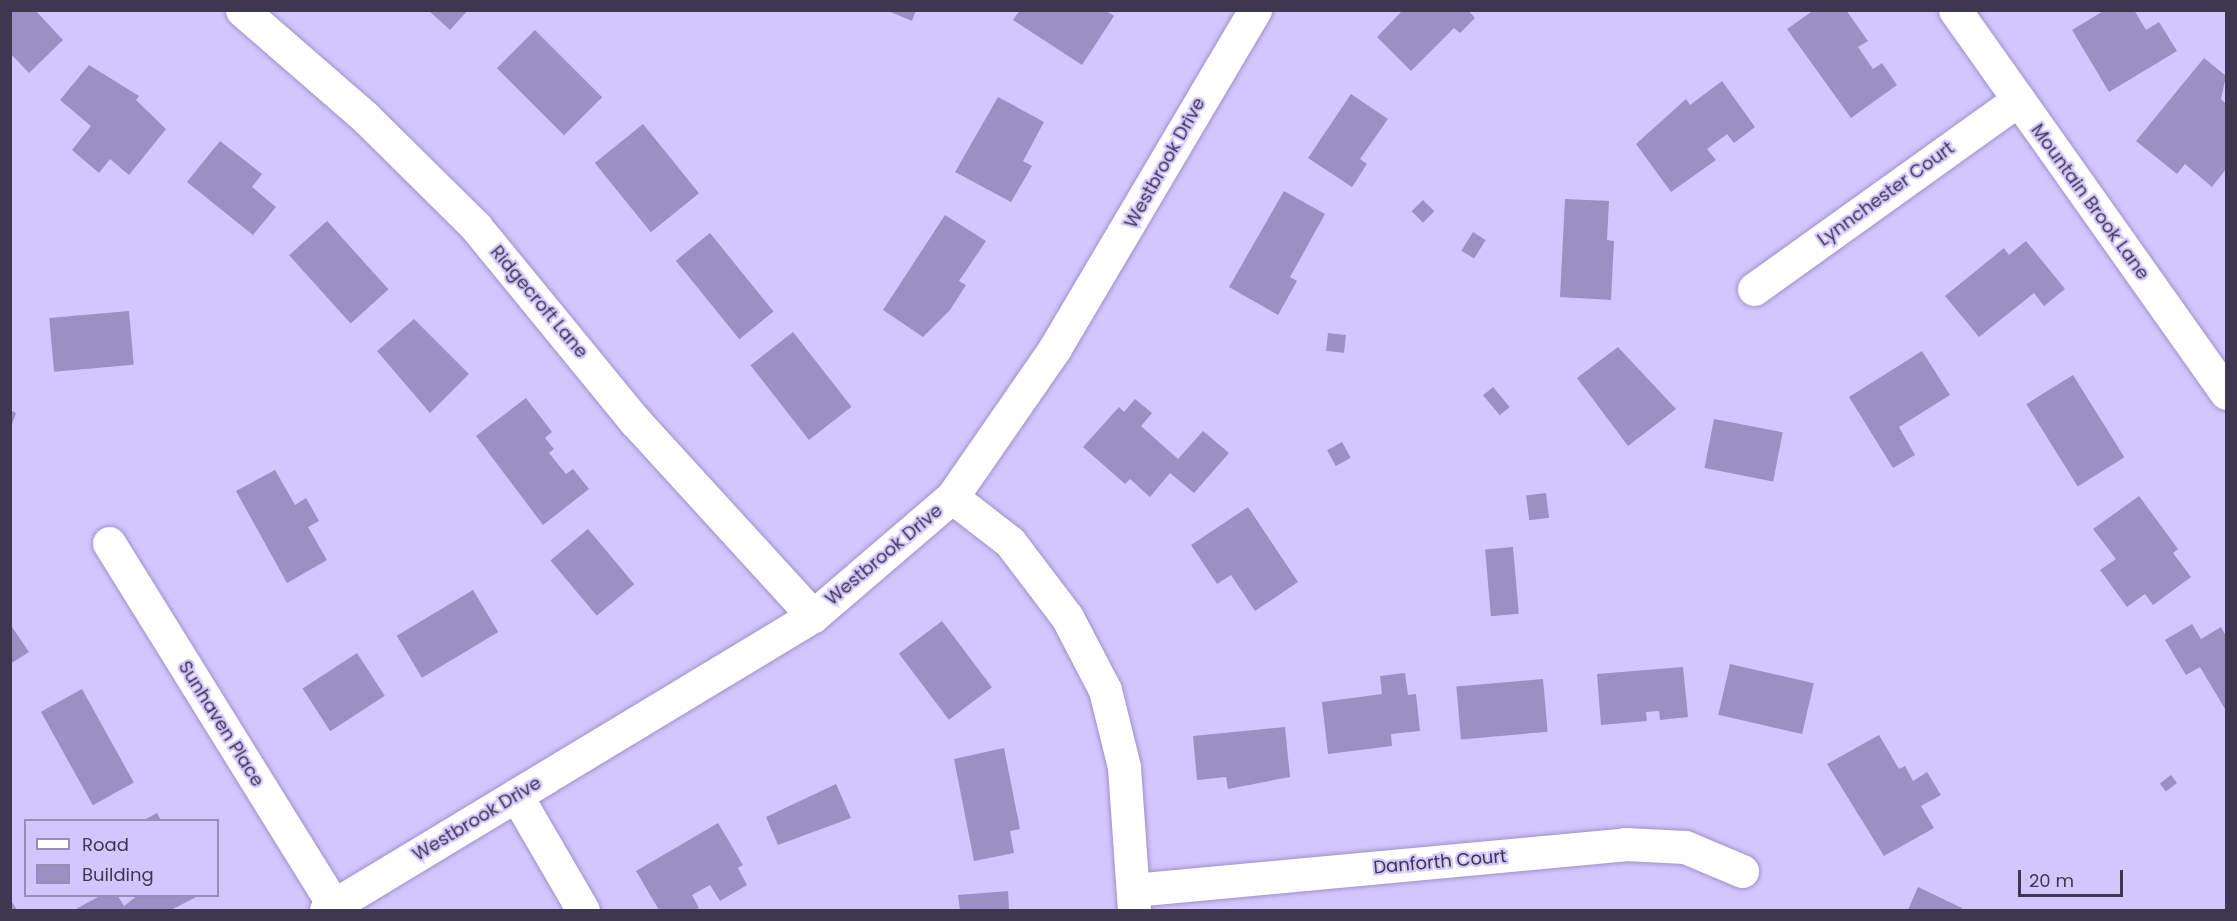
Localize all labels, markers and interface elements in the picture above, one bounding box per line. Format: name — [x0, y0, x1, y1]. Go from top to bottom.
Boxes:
street label: Westbrook Drive — [1120, 94, 1210, 232]
street label: Mountain Brook Lane — [2026, 120, 2154, 284]
street label: Lynnchester Court — [1814, 137, 1958, 251]
street label: Ridgecroft Lane — [486, 241, 592, 363]
street label: Westbrook Drive — [821, 500, 947, 610]
street label: Sunhaven Place — [174, 657, 268, 791]
street label: Westbrook Drive — [409, 772, 545, 866]
legend — [24, 819, 219, 897]
text: Road — [82, 832, 129, 857]
street label: Danforth Court — [1372, 845, 1508, 879]
scale bar — [2021, 858, 2126, 896]
text: Building — [82, 862, 154, 887]
text: 20 m — [2029, 868, 2074, 893]

